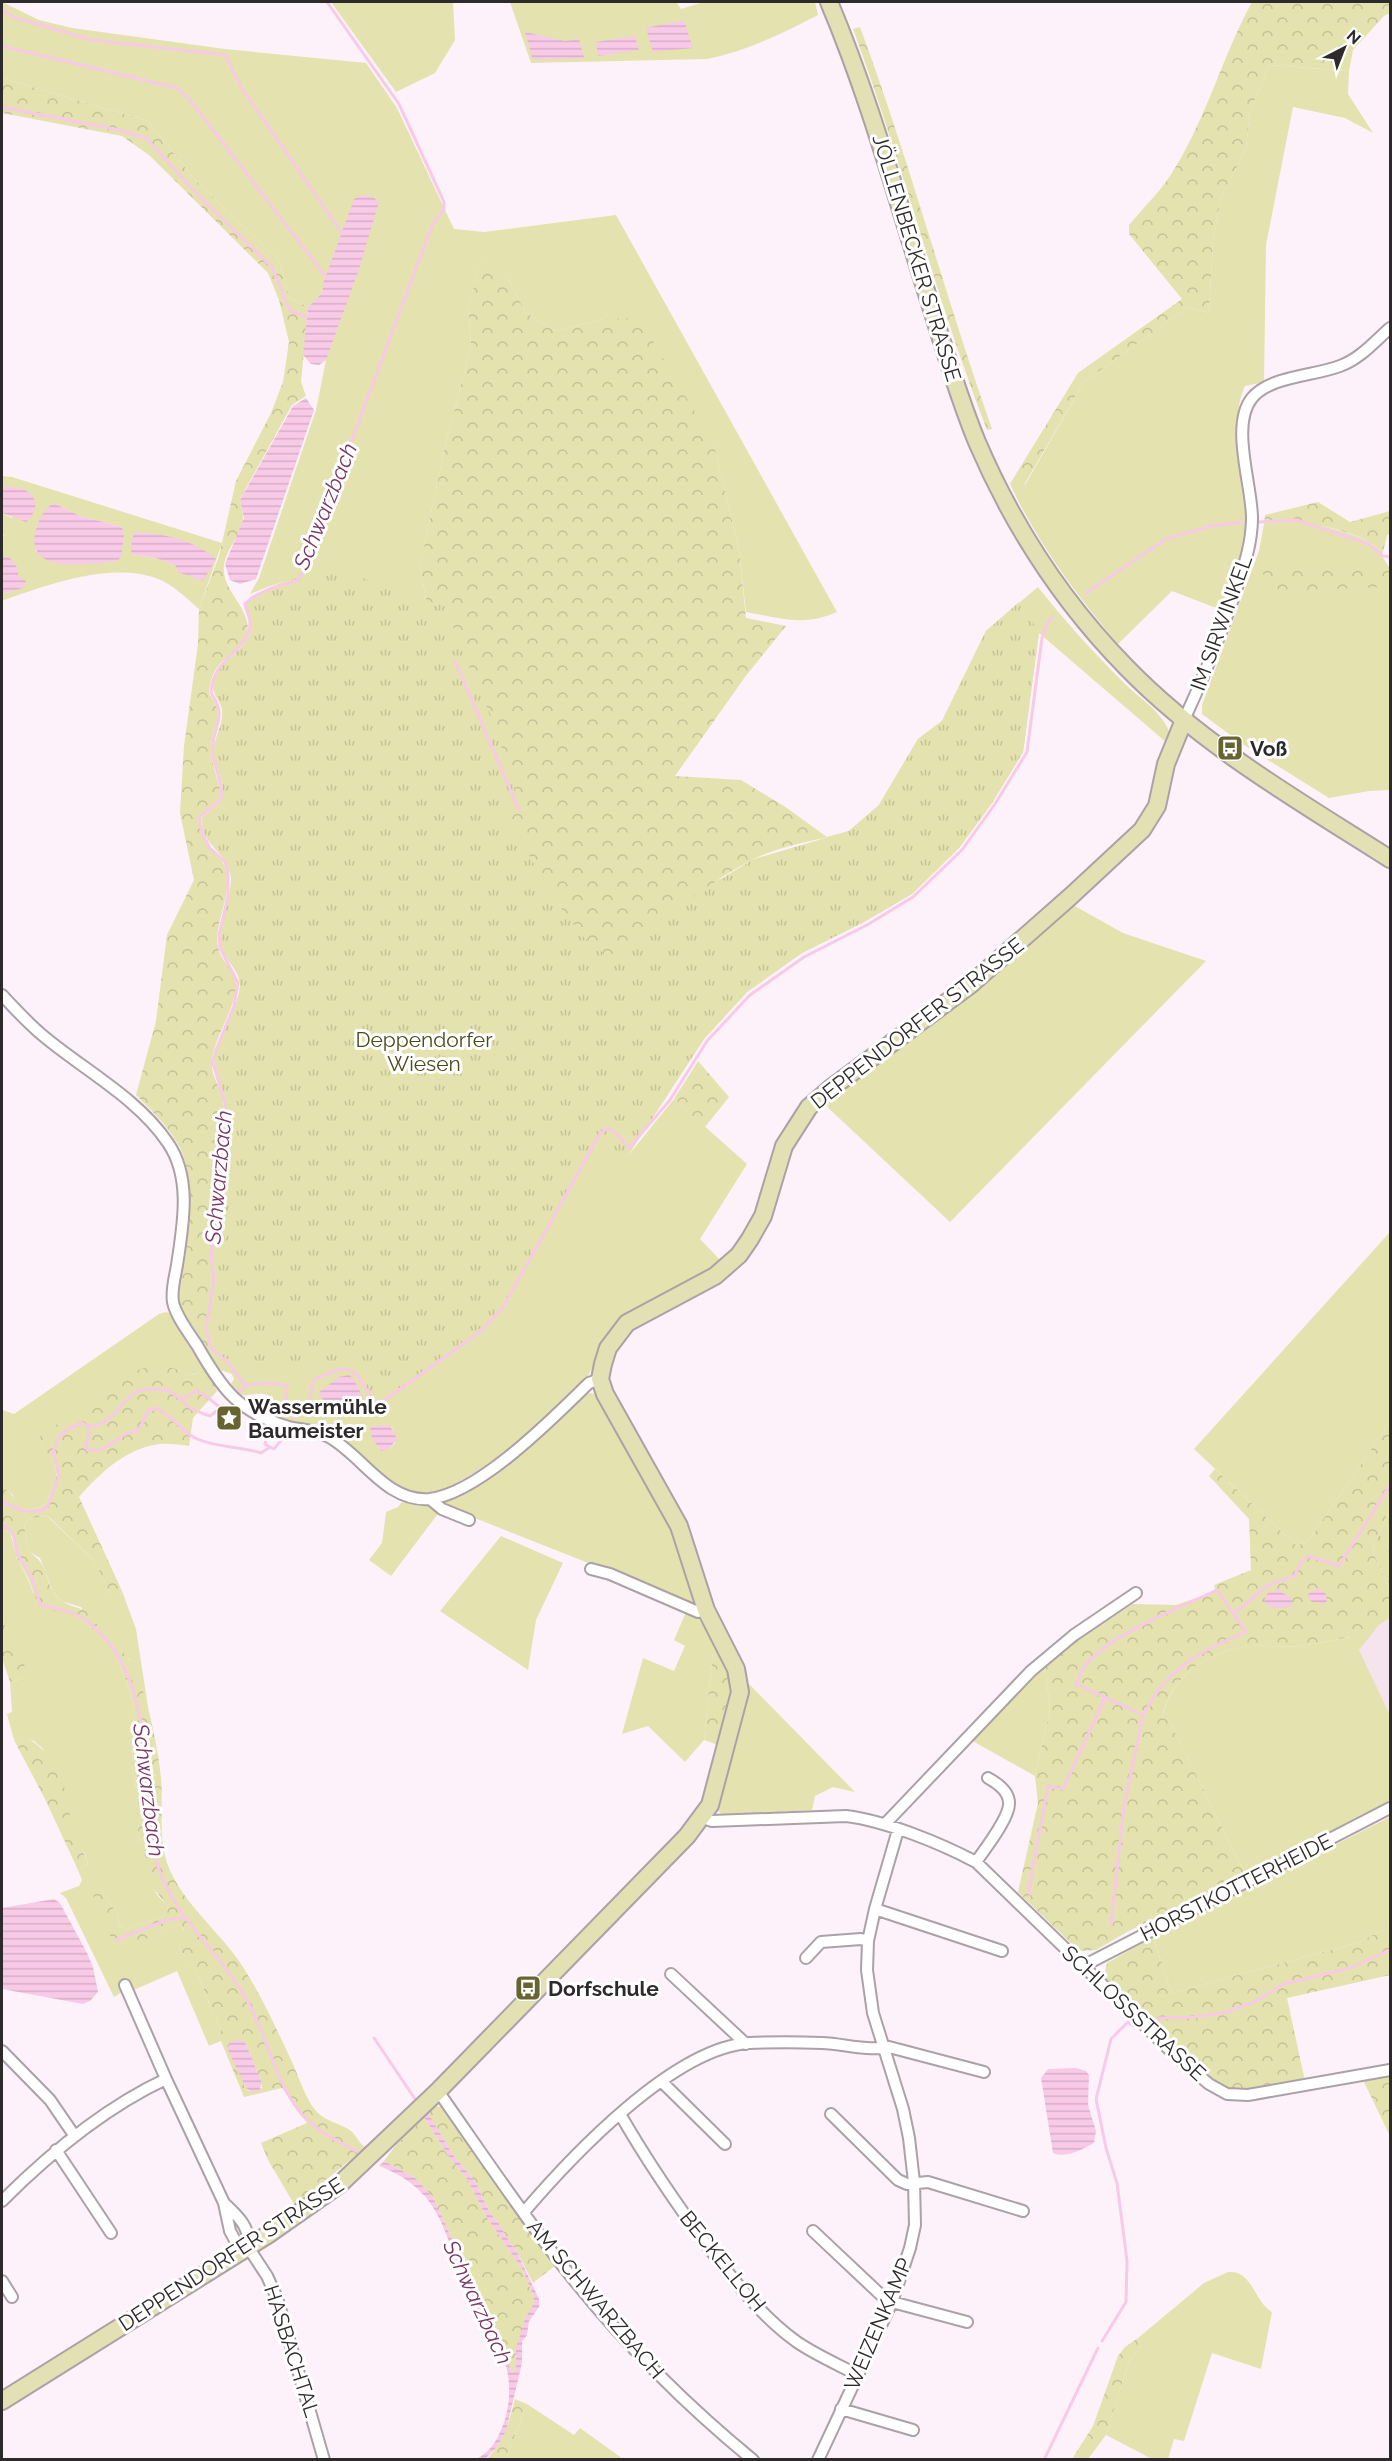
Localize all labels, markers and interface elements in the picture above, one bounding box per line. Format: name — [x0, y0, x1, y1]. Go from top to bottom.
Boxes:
north arrow — [1314, 18, 1374, 78]
text: N — [1343, 26, 1365, 48]
street label: JÖLLENBECKER STRASSE — [867, 131, 967, 385]
water label: Schwarzbach — [287, 439, 362, 574]
street label: IM SIRWINKEL — [1185, 552, 1257, 694]
bus stop icon: Voß — [1215, 733, 1245, 763]
place label: Voß — [1250, 736, 1287, 761]
street label: DEPPENDORFER STRASSE — [806, 932, 1028, 1114]
park label: Deppendorfer Wiesen — [355, 1027, 493, 1076]
water label: Schwarzbach — [199, 1109, 237, 1246]
place label: Wassermühle Baumeister — [248, 1394, 387, 1443]
place icon: Wassermühle Baumeister — [214, 1403, 244, 1433]
water label: Schwarzbach — [128, 1721, 170, 1858]
street label: HORSTKOTTERHEIDE — [1136, 1828, 1336, 1946]
street label: SCHLOSSSTRASSE — [1057, 1940, 1211, 2086]
bus stop icon: Dorfschule — [513, 1973, 543, 2003]
place label: Dorfschule — [548, 1976, 659, 2001]
street label: DEPPENDORFER STRASSE — [114, 2172, 348, 2336]
street label: BECKELLOH — [675, 2206, 771, 2316]
street label: AM SCHWARZBACH — [522, 2214, 670, 2384]
water label: Schwarzbach — [437, 2235, 518, 2368]
street label: WEIZENKAMP — [839, 2254, 917, 2394]
street label: HASBACHTAL — [259, 2282, 325, 2420]

